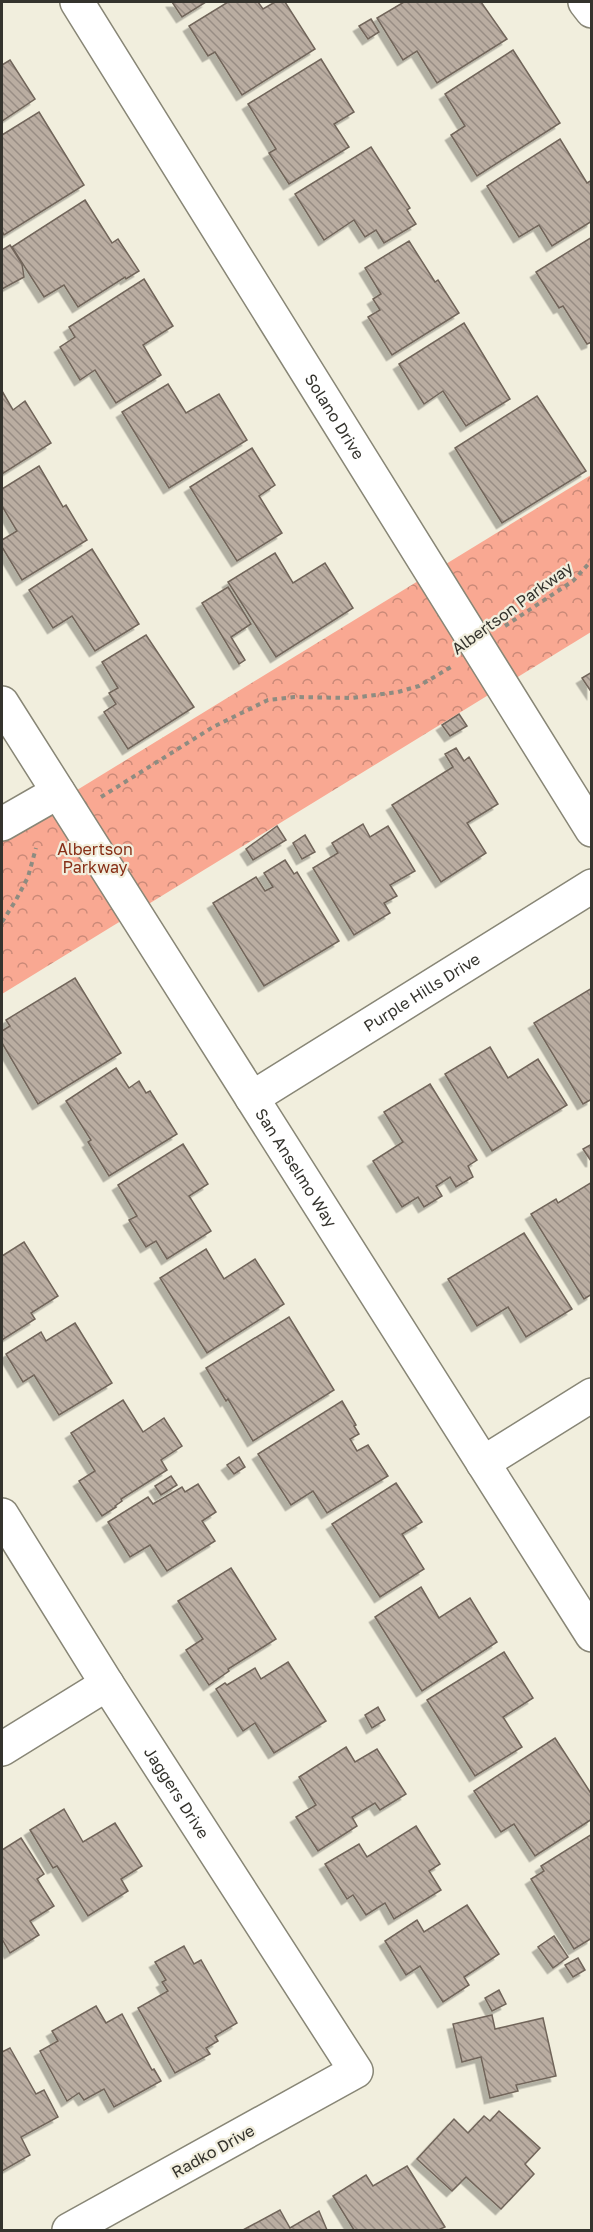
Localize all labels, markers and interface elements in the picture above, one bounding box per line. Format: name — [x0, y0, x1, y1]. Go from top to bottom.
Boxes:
street label: Solano Drive — [301, 370, 369, 463]
street label: Albertson Parkway — [448, 557, 576, 659]
park label: Albertson Parkway — [57, 839, 133, 877]
street label: Purple Hills Drive — [360, 948, 484, 1036]
street label: San Anselmo Way — [251, 1105, 341, 1231]
street label: Jaggers Drive — [140, 1743, 214, 1842]
street label: Radko Drive — [168, 2120, 258, 2182]

